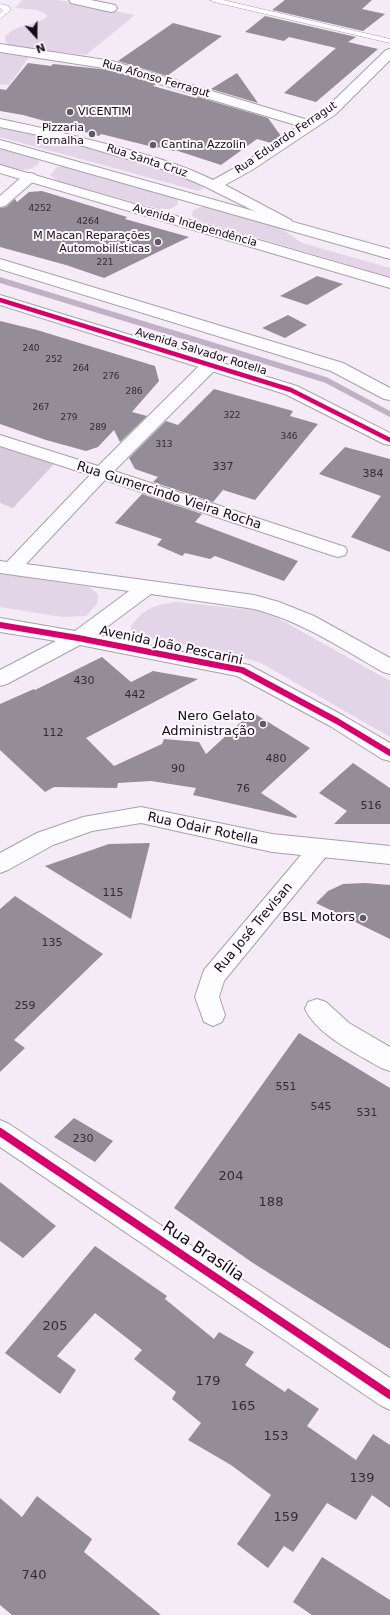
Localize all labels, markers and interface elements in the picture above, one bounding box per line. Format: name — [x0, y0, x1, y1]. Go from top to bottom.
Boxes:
north arrow — [16, 16, 56, 56]
text: N — [34, 40, 47, 55]
street label: Rua Afonso Ferragut — [101, 57, 211, 101]
street label: Rua Eduardo Ferragut — [233, 99, 339, 177]
place label: VICENTIM — [78, 105, 131, 119]
marker: VICENTIM — [65, 107, 75, 117]
place label: Pizzaria Fornalha — [37, 121, 84, 147]
marker: Pizzaria Fornalha — [87, 129, 97, 139]
place label: Cantina Azzolin — [161, 138, 246, 152]
marker: Cantina Azzolin — [148, 140, 158, 150]
street label: Rua Santa Cruz — [105, 142, 189, 180]
street label: Avenida Independência — [131, 202, 259, 250]
house number: 4252 — [29, 204, 51, 214]
house number: 4264 — [77, 217, 99, 227]
place label: M Macan Reparações Automobilísticas — [33, 229, 150, 255]
marker: M Macan Reparações Automobilísticas — [153, 237, 163, 247]
house number: 221 — [96, 258, 114, 268]
street label: Avenida Salvador Rotella — [134, 326, 268, 378]
house number: 240 — [22, 344, 40, 354]
house number: 252 — [45, 355, 63, 365]
house number: 264 — [72, 364, 90, 374]
house number: 276 — [102, 372, 120, 382]
house number: 286 — [125, 387, 143, 397]
house number: 267 — [32, 403, 50, 413]
house number: 322 — [223, 411, 241, 421]
house number: 279 — [60, 413, 78, 423]
house number: 289 — [89, 423, 107, 433]
house number: 346 — [280, 432, 298, 442]
house number: 313 — [155, 440, 173, 450]
street label: Rua Gumercindo Vieira Rocha — [75, 459, 263, 533]
house number: 337 — [213, 460, 233, 474]
house number: 384 — [363, 467, 383, 481]
street label: Avenida João Pescarini — [98, 623, 244, 669]
house number: 430 — [74, 674, 94, 688]
house number: 442 — [125, 688, 145, 702]
place label: Nero Gelato Administração — [162, 709, 255, 740]
marker: Nero Gelato Administração — [258, 719, 268, 729]
house number: 112 — [43, 726, 63, 740]
house number: 480 — [266, 752, 286, 766]
house number: 90 — [171, 762, 185, 776]
house number: 76 — [236, 782, 250, 796]
house number: 516 — [361, 799, 381, 813]
street label: Rua Odair Rotella — [146, 810, 260, 848]
street label: Rua José Trevisan — [212, 880, 296, 976]
house number: 115 — [103, 886, 123, 900]
place label: BSL Motors — [282, 910, 355, 926]
marker: BSL Motors — [358, 913, 368, 923]
house number: 135 — [42, 936, 62, 950]
house number: 259 — [15, 999, 35, 1013]
house number: 551 — [276, 1080, 296, 1094]
house number: 545 — [311, 1100, 331, 1114]
house number: 531 — [357, 1106, 377, 1120]
house number: 230 — [73, 1132, 93, 1146]
house number: 204 — [219, 1169, 243, 1185]
house number: 188 — [259, 1195, 283, 1211]
street label: Rua Brasília — [159, 1218, 247, 1286]
house number: 205 — [43, 1319, 67, 1335]
house number: 179 — [196, 1374, 220, 1390]
house number: 165 — [231, 1399, 255, 1415]
house number: 153 — [264, 1429, 288, 1445]
house number: 139 — [350, 1471, 374, 1487]
house number: 159 — [274, 1510, 298, 1526]
house number: 740 — [22, 1568, 46, 1584]

